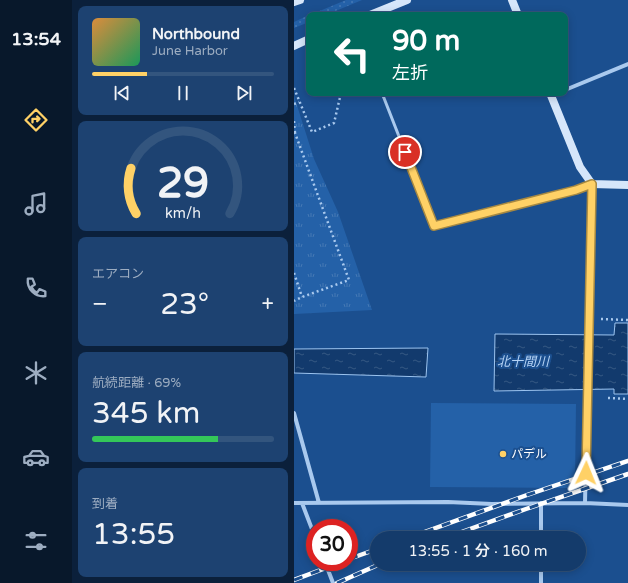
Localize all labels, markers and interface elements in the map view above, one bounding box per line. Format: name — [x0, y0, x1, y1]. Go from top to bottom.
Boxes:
text: 90 m — [392, 24, 460, 58]
text: Northbound — [152, 25, 240, 43]
text: 13:54 — [11, 28, 61, 50]
icon: left — [326, 28, 378, 80]
text: June Harbor — [152, 43, 228, 59]
text: 左折 — [392, 62, 428, 84]
icon: previous — [111, 82, 133, 104]
icon: pause — [172, 82, 194, 104]
icon: next — [233, 82, 255, 104]
icon: directions — [22, 106, 50, 134]
pin — [388, 135, 422, 169]
icon: arrive — [394, 141, 416, 163]
text: 29 — [157, 159, 209, 209]
icon: music — [22, 190, 50, 218]
text: km/h — [165, 205, 201, 222]
text: エアコン — [92, 266, 144, 282]
icon: phone — [22, 274, 50, 302]
text: 23° — [160, 286, 209, 323]
text: − — [92, 291, 108, 317]
text: + — [262, 291, 274, 317]
water label: 北十間川 — [497, 354, 551, 370]
icon: climate — [22, 359, 50, 387]
text: 航続距離 · 69% — [92, 375, 181, 391]
text: 345 km — [92, 395, 200, 432]
icon: car — [22, 443, 50, 471]
place label: パデル — [511, 447, 547, 461]
marker: パデル — [498, 449, 508, 459]
position arrow — [565, 452, 607, 494]
text: 到着 — [92, 496, 118, 512]
text: 13:55 — [92, 516, 175, 553]
speed limit sign: 30 — [306, 519, 358, 571]
icon: filters — [22, 527, 50, 555]
text: 13:55 · 1 分 · 160 m — [408, 542, 548, 560]

